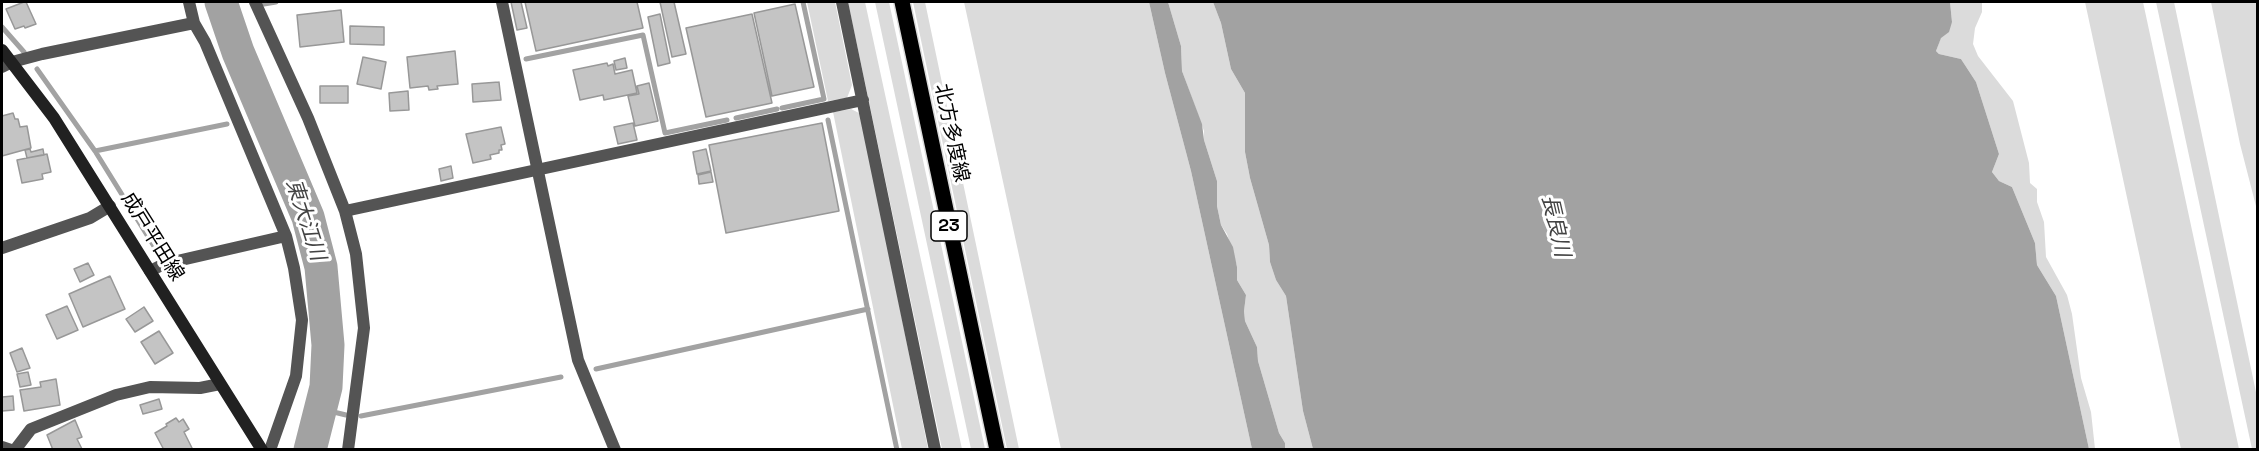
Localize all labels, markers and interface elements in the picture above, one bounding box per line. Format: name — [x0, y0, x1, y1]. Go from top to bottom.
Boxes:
street label: 北方多度線 — [929, 82, 973, 184]
water label: 東大江川 — [280, 176, 330, 264]
street label: 成戸平田線 — [115, 188, 189, 286]
water label: 長良川 — [1536, 192, 1574, 260]
road number: 23 — [931, 211, 967, 241]

